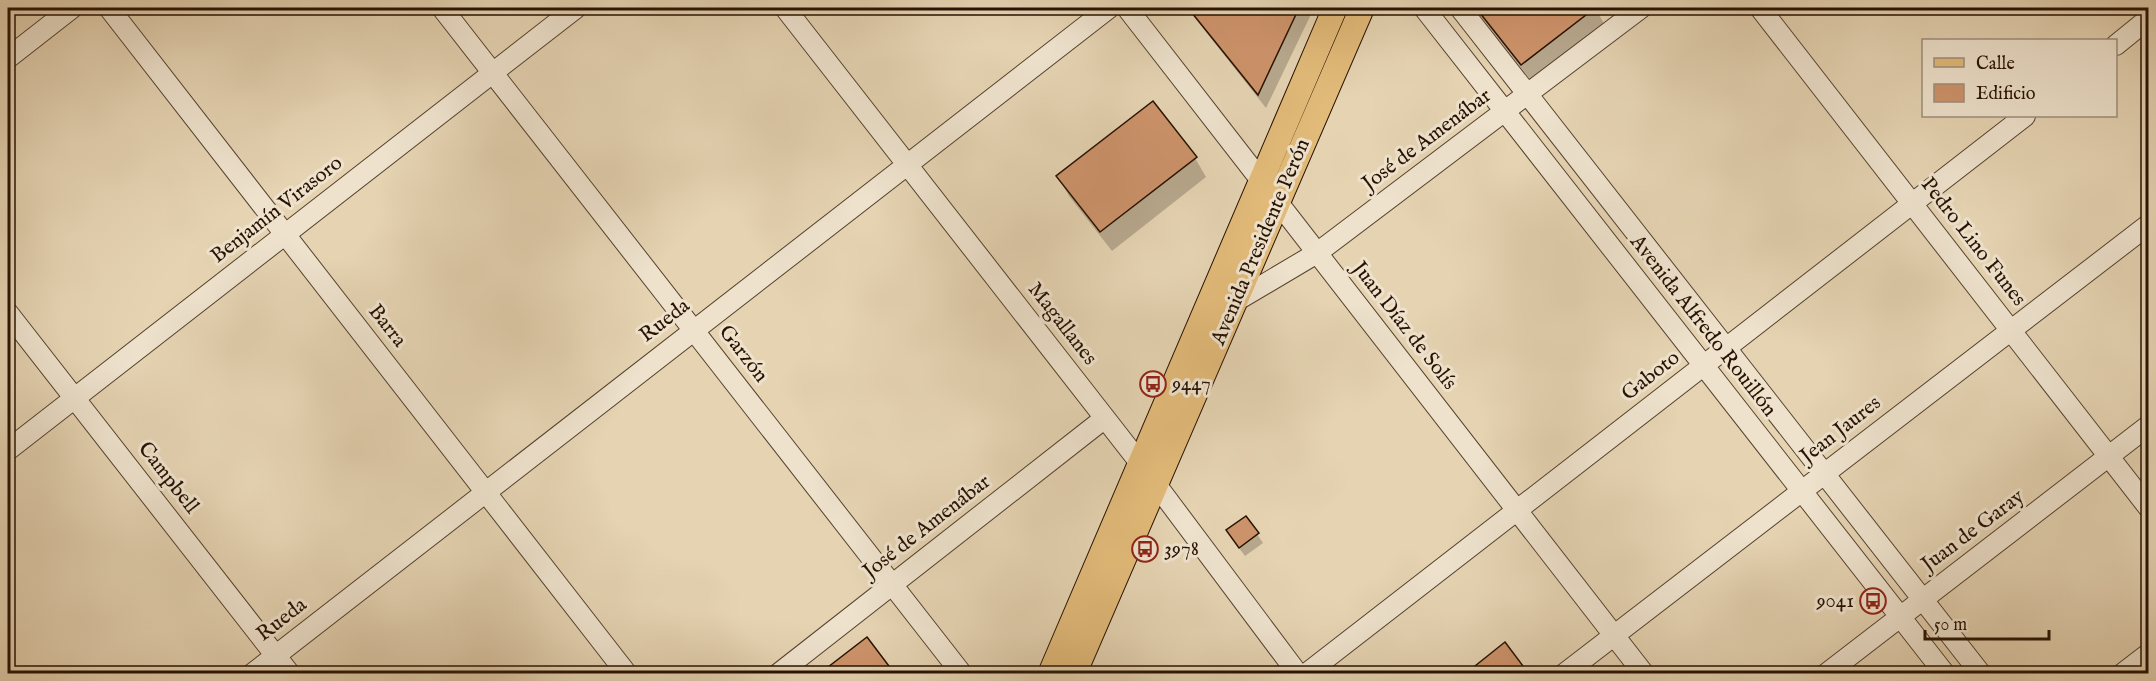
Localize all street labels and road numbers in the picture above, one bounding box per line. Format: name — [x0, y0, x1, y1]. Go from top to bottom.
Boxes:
street label: José de Amenábar — [1356, 83, 1497, 199]
street label: Avenida Presidente Perón — [1205, 135, 1317, 350]
street label: Benjamín Virasoro — [206, 150, 348, 270]
street label: Pedro Lino Funes — [1914, 172, 2032, 312]
street label: Avenida Alfredo Rouillón — [1623, 229, 1782, 422]
street label: Juan Díaz de Solís — [1344, 255, 1463, 396]
street label: Magallanes — [1021, 277, 1103, 371]
street label: Rueda — [634, 292, 696, 349]
street label: Barra — [362, 299, 413, 354]
street label: Garzón — [712, 320, 774, 388]
street label: Gaboto — [1616, 345, 1686, 407]
street label: Jean Jaures — [1794, 390, 1887, 471]
street label: Campbell — [131, 437, 205, 520]
street label: José de Amenábar — [856, 469, 996, 586]
street label: Juan de Garay — [1915, 483, 2030, 580]
street label: Rueda — [251, 591, 313, 648]

